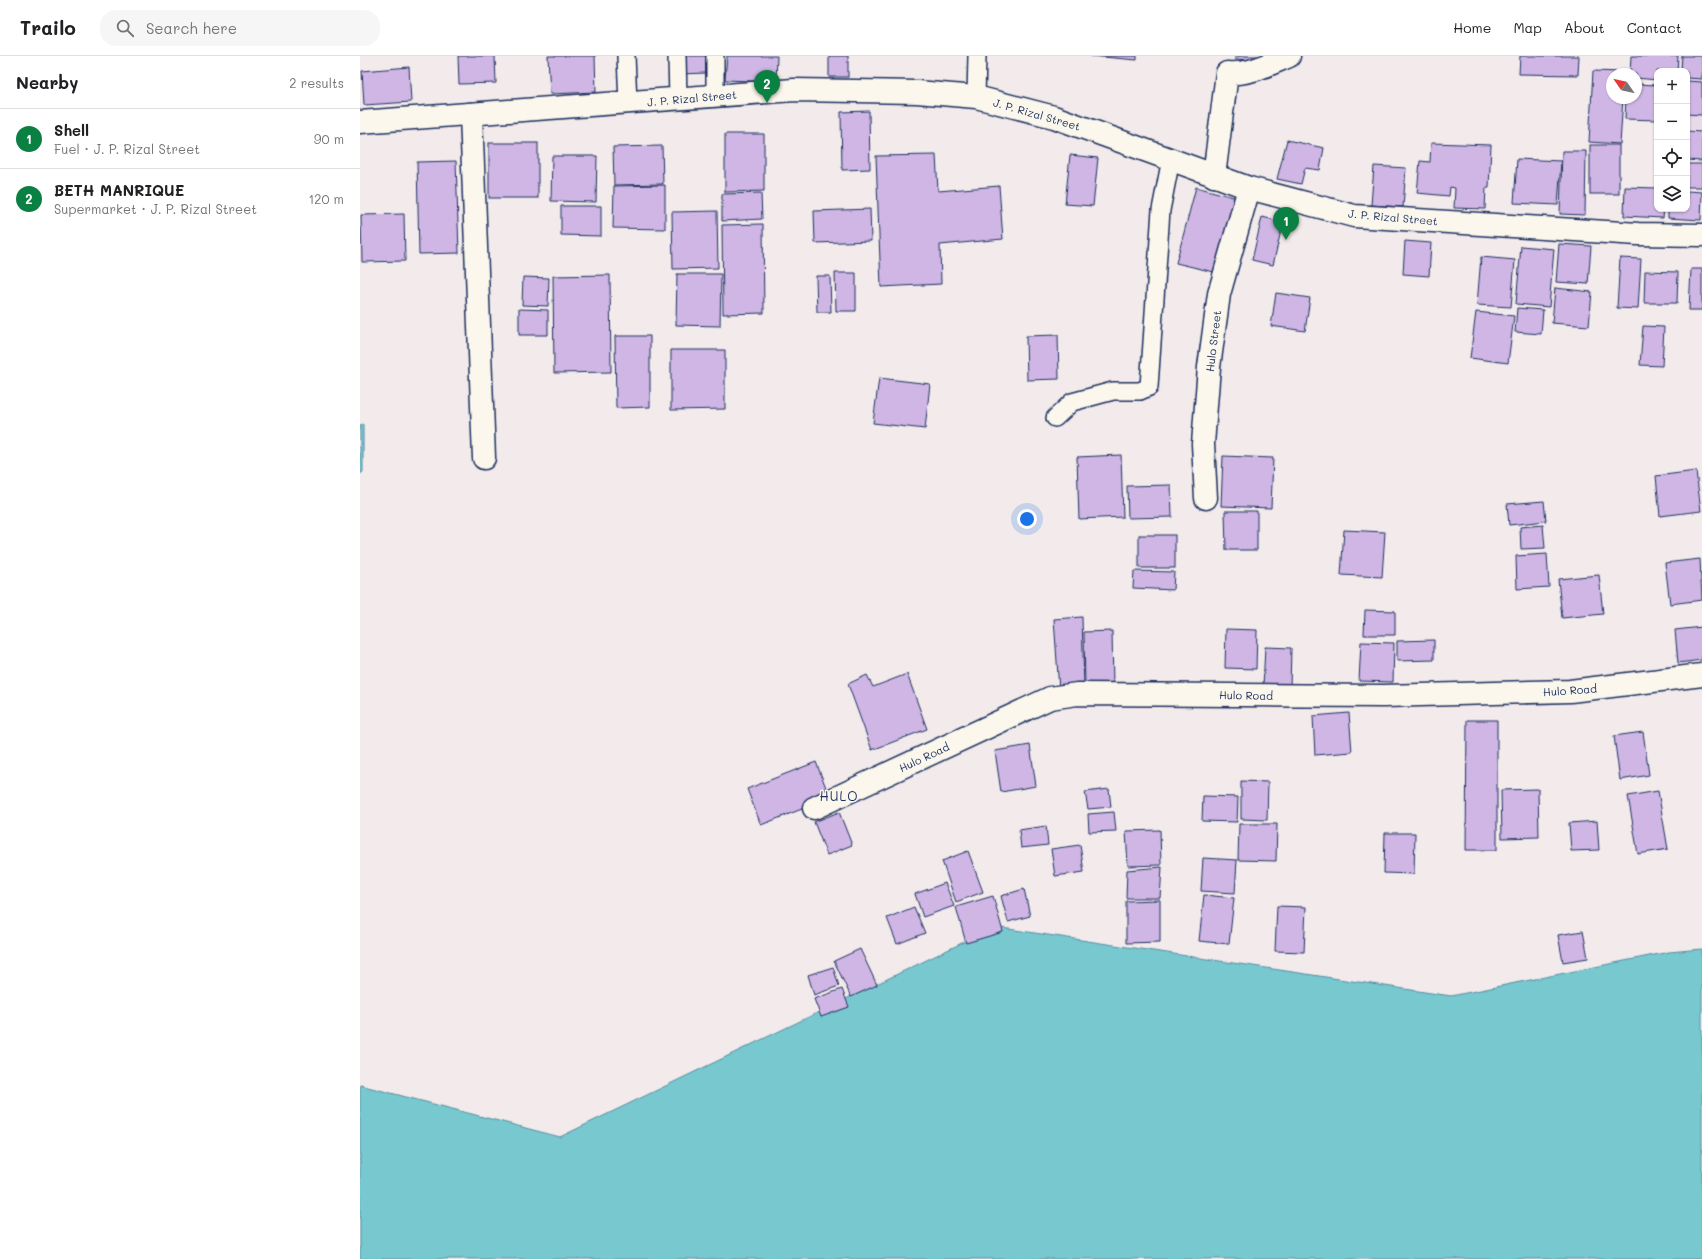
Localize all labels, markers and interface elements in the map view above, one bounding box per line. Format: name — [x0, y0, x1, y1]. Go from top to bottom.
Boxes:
search box — [100, 10, 380, 46]
text: Trailo — [20, 15, 76, 40]
icon: search — [114, 17, 136, 39]
text: Search here — [146, 18, 237, 38]
text: Home — [1453, 18, 1491, 37]
text: Map — [1513, 18, 1542, 37]
text: About — [1564, 18, 1605, 37]
text: Contact — [1627, 18, 1682, 37]
north arrow — [1606, 68, 1642, 104]
map controls — [1654, 68, 1690, 212]
button: + — [1654, 68, 1690, 104]
pin: 2 — [754, 70, 780, 103]
text: Nearby — [16, 71, 78, 93]
text: 2 results — [289, 74, 344, 91]
street label: J. P. Rizal Street — [647, 87, 738, 109]
street label: J. P. Rizal Street — [992, 94, 1082, 134]
button: − — [1654, 104, 1690, 140]
text: Shell — [54, 120, 89, 140]
text: 1 — [26, 130, 32, 147]
text: 90 m — [314, 130, 344, 147]
text: Fuel · J. P. Rizal Street — [54, 140, 200, 157]
button: locate — [1654, 140, 1690, 176]
button: layers — [1654, 176, 1690, 212]
text: BETH MANRIQUE — [54, 180, 184, 200]
text: 2 — [25, 190, 33, 207]
text: 120 m — [308, 190, 344, 207]
text: Supermarket · J. P. Rizal Street — [54, 200, 257, 217]
street label: J. P. Rizal Street — [1348, 206, 1439, 228]
pin: 1 — [1273, 207, 1299, 240]
street label: Hulo Street — [1202, 309, 1224, 373]
your location — [1017, 509, 1037, 529]
street label: Hulo Road — [1543, 681, 1598, 699]
street label: Hulo Road — [1219, 687, 1273, 703]
street label: Hulo Road — [896, 739, 952, 775]
district label: HULO — [819, 787, 859, 804]

